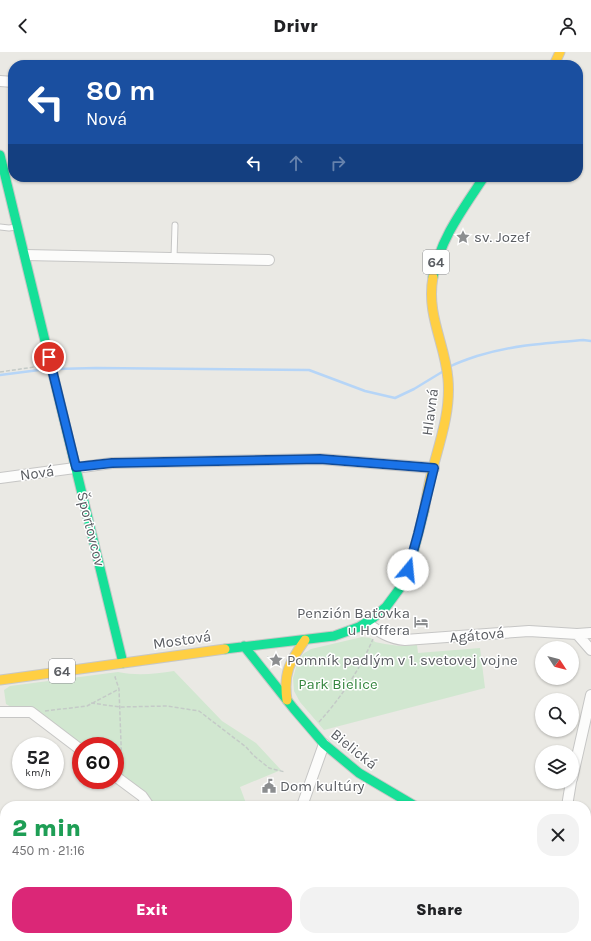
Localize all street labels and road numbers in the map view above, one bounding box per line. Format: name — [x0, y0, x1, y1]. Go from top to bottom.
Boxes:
road number: 64 — [423, 250, 449, 274]
street label: Hlavná — [418, 387, 442, 437]
street label: Nová — [19, 462, 55, 484]
street label: Športovcov — [73, 490, 109, 569]
street label: Agátová — [449, 624, 505, 646]
street label: Mostová — [152, 627, 212, 653]
road number: 64 — [49, 659, 75, 683]
street label: Bielická — [327, 725, 381, 773]

